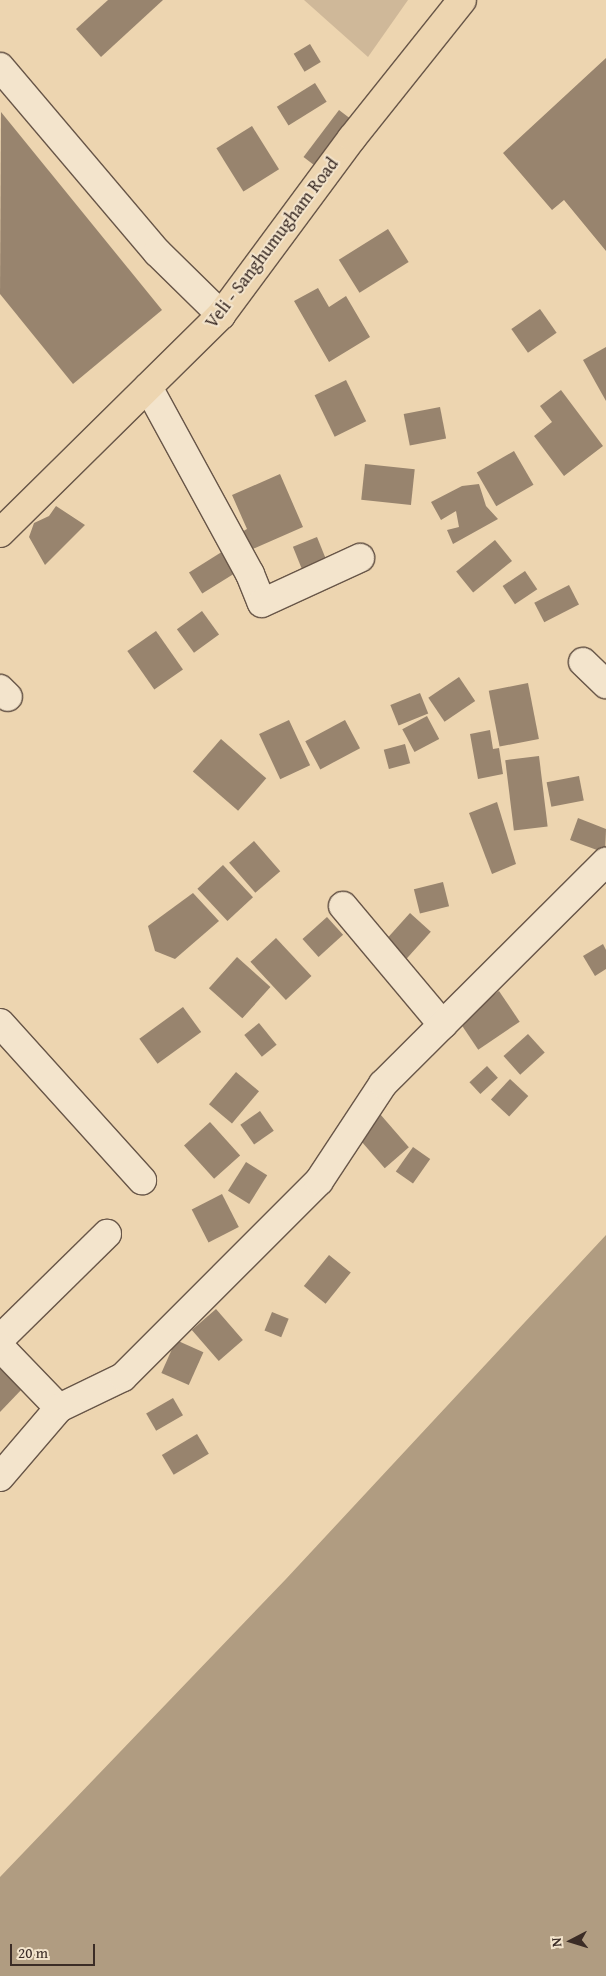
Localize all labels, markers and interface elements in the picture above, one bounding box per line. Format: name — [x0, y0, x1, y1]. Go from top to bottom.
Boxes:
street label: Veli - Sanghumugham Road — [201, 153, 343, 333]
north arrow — [546, 1916, 596, 1966]
scale bar — [12, 1934, 98, 1966]
text: N — [546, 1937, 566, 1948]
text: 20 m — [18, 1942, 48, 1963]

